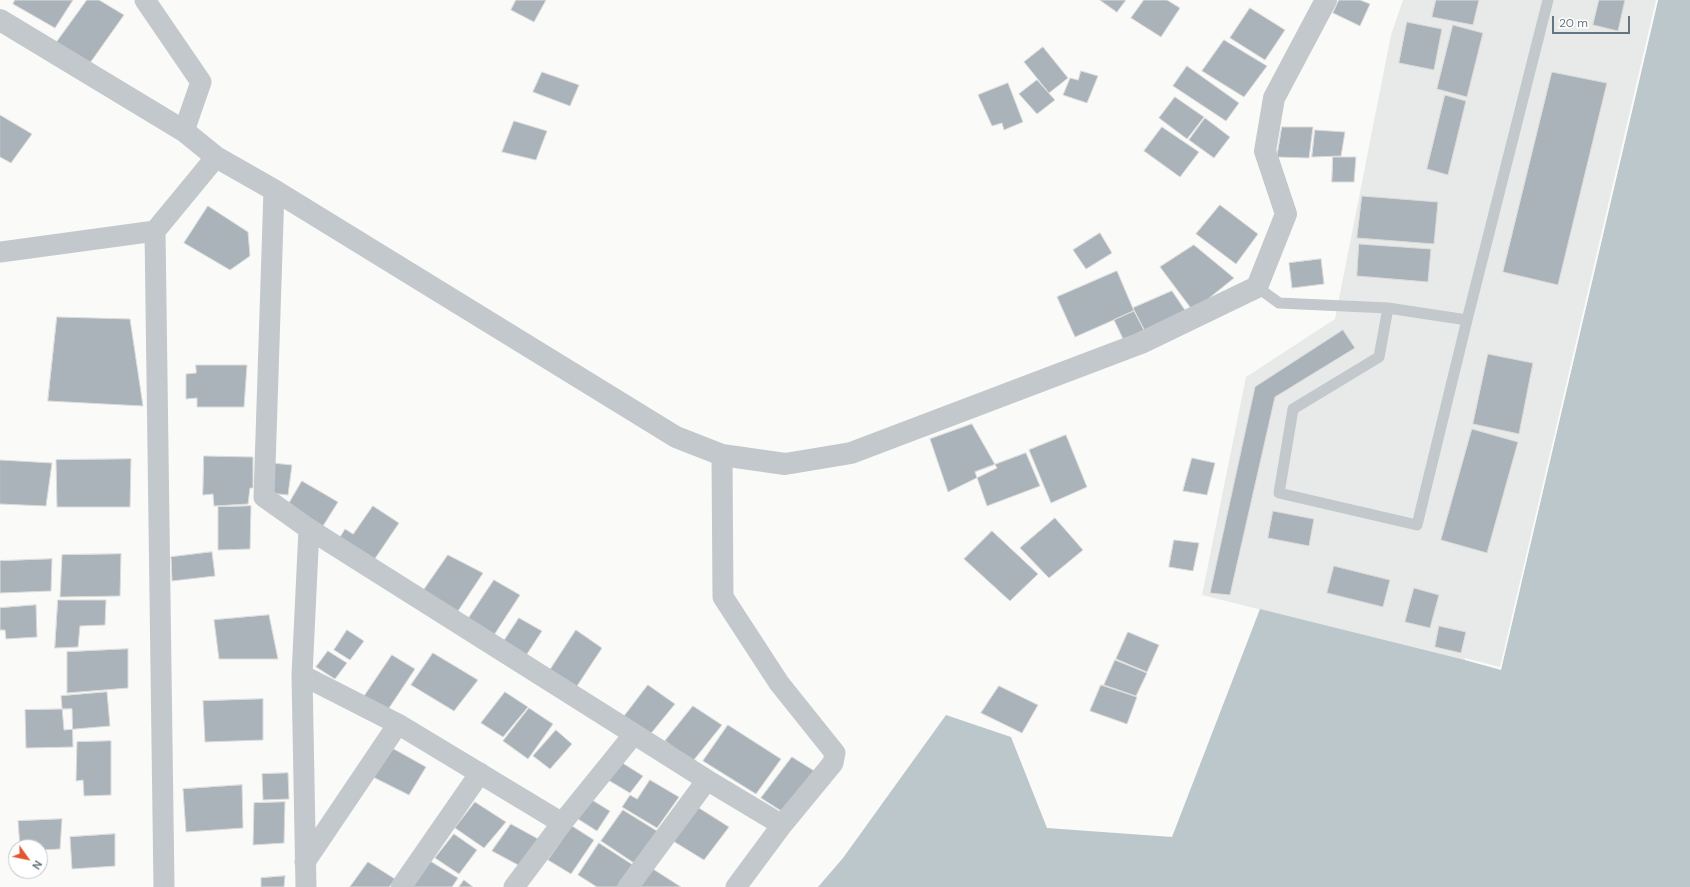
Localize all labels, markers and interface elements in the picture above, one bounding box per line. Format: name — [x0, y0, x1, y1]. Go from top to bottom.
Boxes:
scale bar — [1554, 8, 1632, 34]
text: 20 m — [1559, 15, 1588, 31]
north arrow — [8, 839, 48, 879]
text: N — [29, 858, 45, 872]

